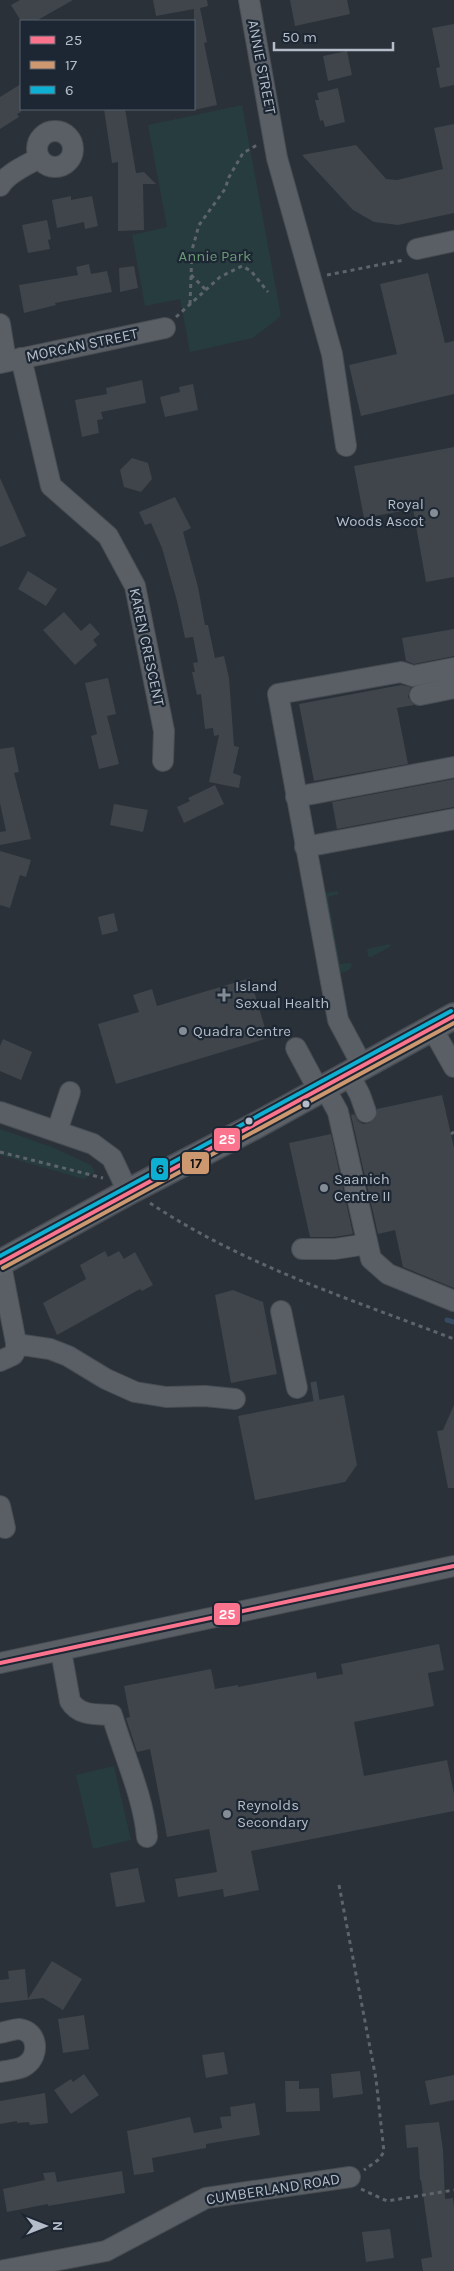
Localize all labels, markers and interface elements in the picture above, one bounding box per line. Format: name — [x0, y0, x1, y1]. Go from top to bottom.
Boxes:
street label: ANNIE STREET — [244, 18, 280, 116]
legend — [20, 20, 195, 110]
scale bar — [274, 20, 393, 52]
text: 50 m — [282, 28, 317, 46]
text: 25 — [65, 31, 82, 49]
text: 17 — [65, 56, 77, 74]
text: 6 — [65, 81, 74, 99]
park label: Annie Park — [179, 247, 251, 265]
street label: MORGAN STREET — [24, 324, 140, 366]
place label: Royal Woods Ascot — [336, 495, 424, 530]
marker: Royal Woods Ascot — [428, 507, 440, 519]
street label: KAREN CRESCENT — [126, 586, 168, 708]
place label: Island Sexual Health — [235, 977, 329, 1012]
marker: Island Sexual Health — [217, 988, 231, 1002]
place label: Quadra Centre — [193, 1022, 291, 1040]
marker: Quadra Centre — [177, 1025, 189, 1037]
unlabelled marker — [301, 1099, 311, 1109]
unlabelled marker — [244, 1116, 254, 1126]
line badge: 25 — [213, 1127, 241, 1152]
text: 25 — [219, 1131, 235, 1148]
line badge: 17 — [181, 1151, 210, 1175]
text: 17 — [190, 1155, 202, 1172]
line badge: 6 — [150, 1157, 169, 1181]
text: 6 — [156, 1161, 164, 1178]
place label: Saanich Centre II — [334, 1170, 391, 1205]
marker: Saanich Centre II — [318, 1182, 330, 1194]
line badge: 25 — [213, 1602, 241, 1626]
text: 25 — [219, 1606, 235, 1623]
place label: Reynolds Secondary — [237, 1796, 308, 1831]
marker: Reynolds Secondary — [221, 1808, 233, 1820]
street label: CUMBERLAND ROAD — [205, 2170, 341, 2208]
north arrow — [20, 2201, 70, 2251]
text: N — [49, 2221, 66, 2231]

